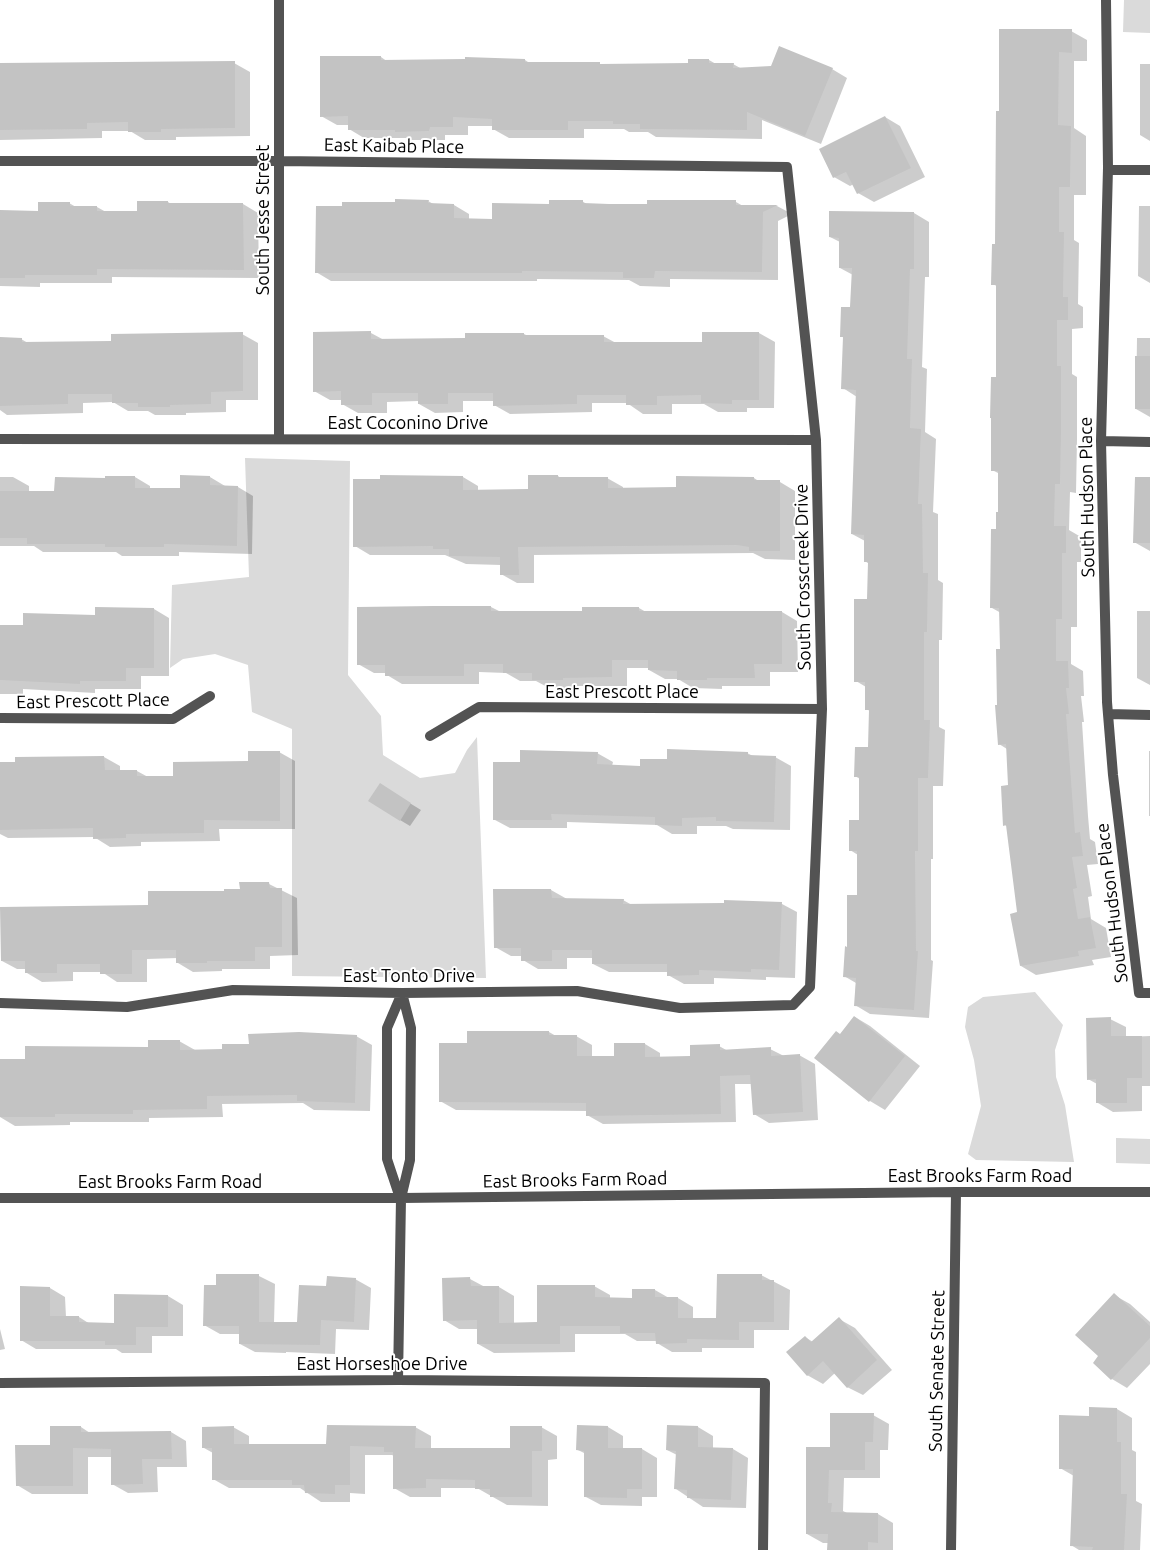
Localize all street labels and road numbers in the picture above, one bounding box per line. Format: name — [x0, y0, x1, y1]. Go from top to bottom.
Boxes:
street label: East Kaibab Place — [324, 134, 464, 158]
street label: South Jesse Street — [252, 145, 274, 295]
street label: East Coconino Drive — [328, 412, 488, 434]
street label: South Hudson Place — [1075, 416, 1099, 578]
street label: South Crosscreek Drive — [791, 484, 815, 670]
street label: East Prescott Place — [545, 681, 699, 703]
street label: East Prescott Place — [16, 689, 170, 713]
street label: South Hudson Place — [1091, 822, 1133, 984]
street label: East Tonto Drive — [343, 965, 475, 987]
street label: East Brooks Farm Road — [888, 1165, 1072, 1187]
street label: East Brooks Farm Road — [482, 1168, 668, 1192]
street label: East Brooks Farm Road — [78, 1171, 262, 1193]
street label: South Senate Street — [925, 1290, 949, 1452]
street label: East Horseshoe Drive — [296, 1353, 468, 1375]

